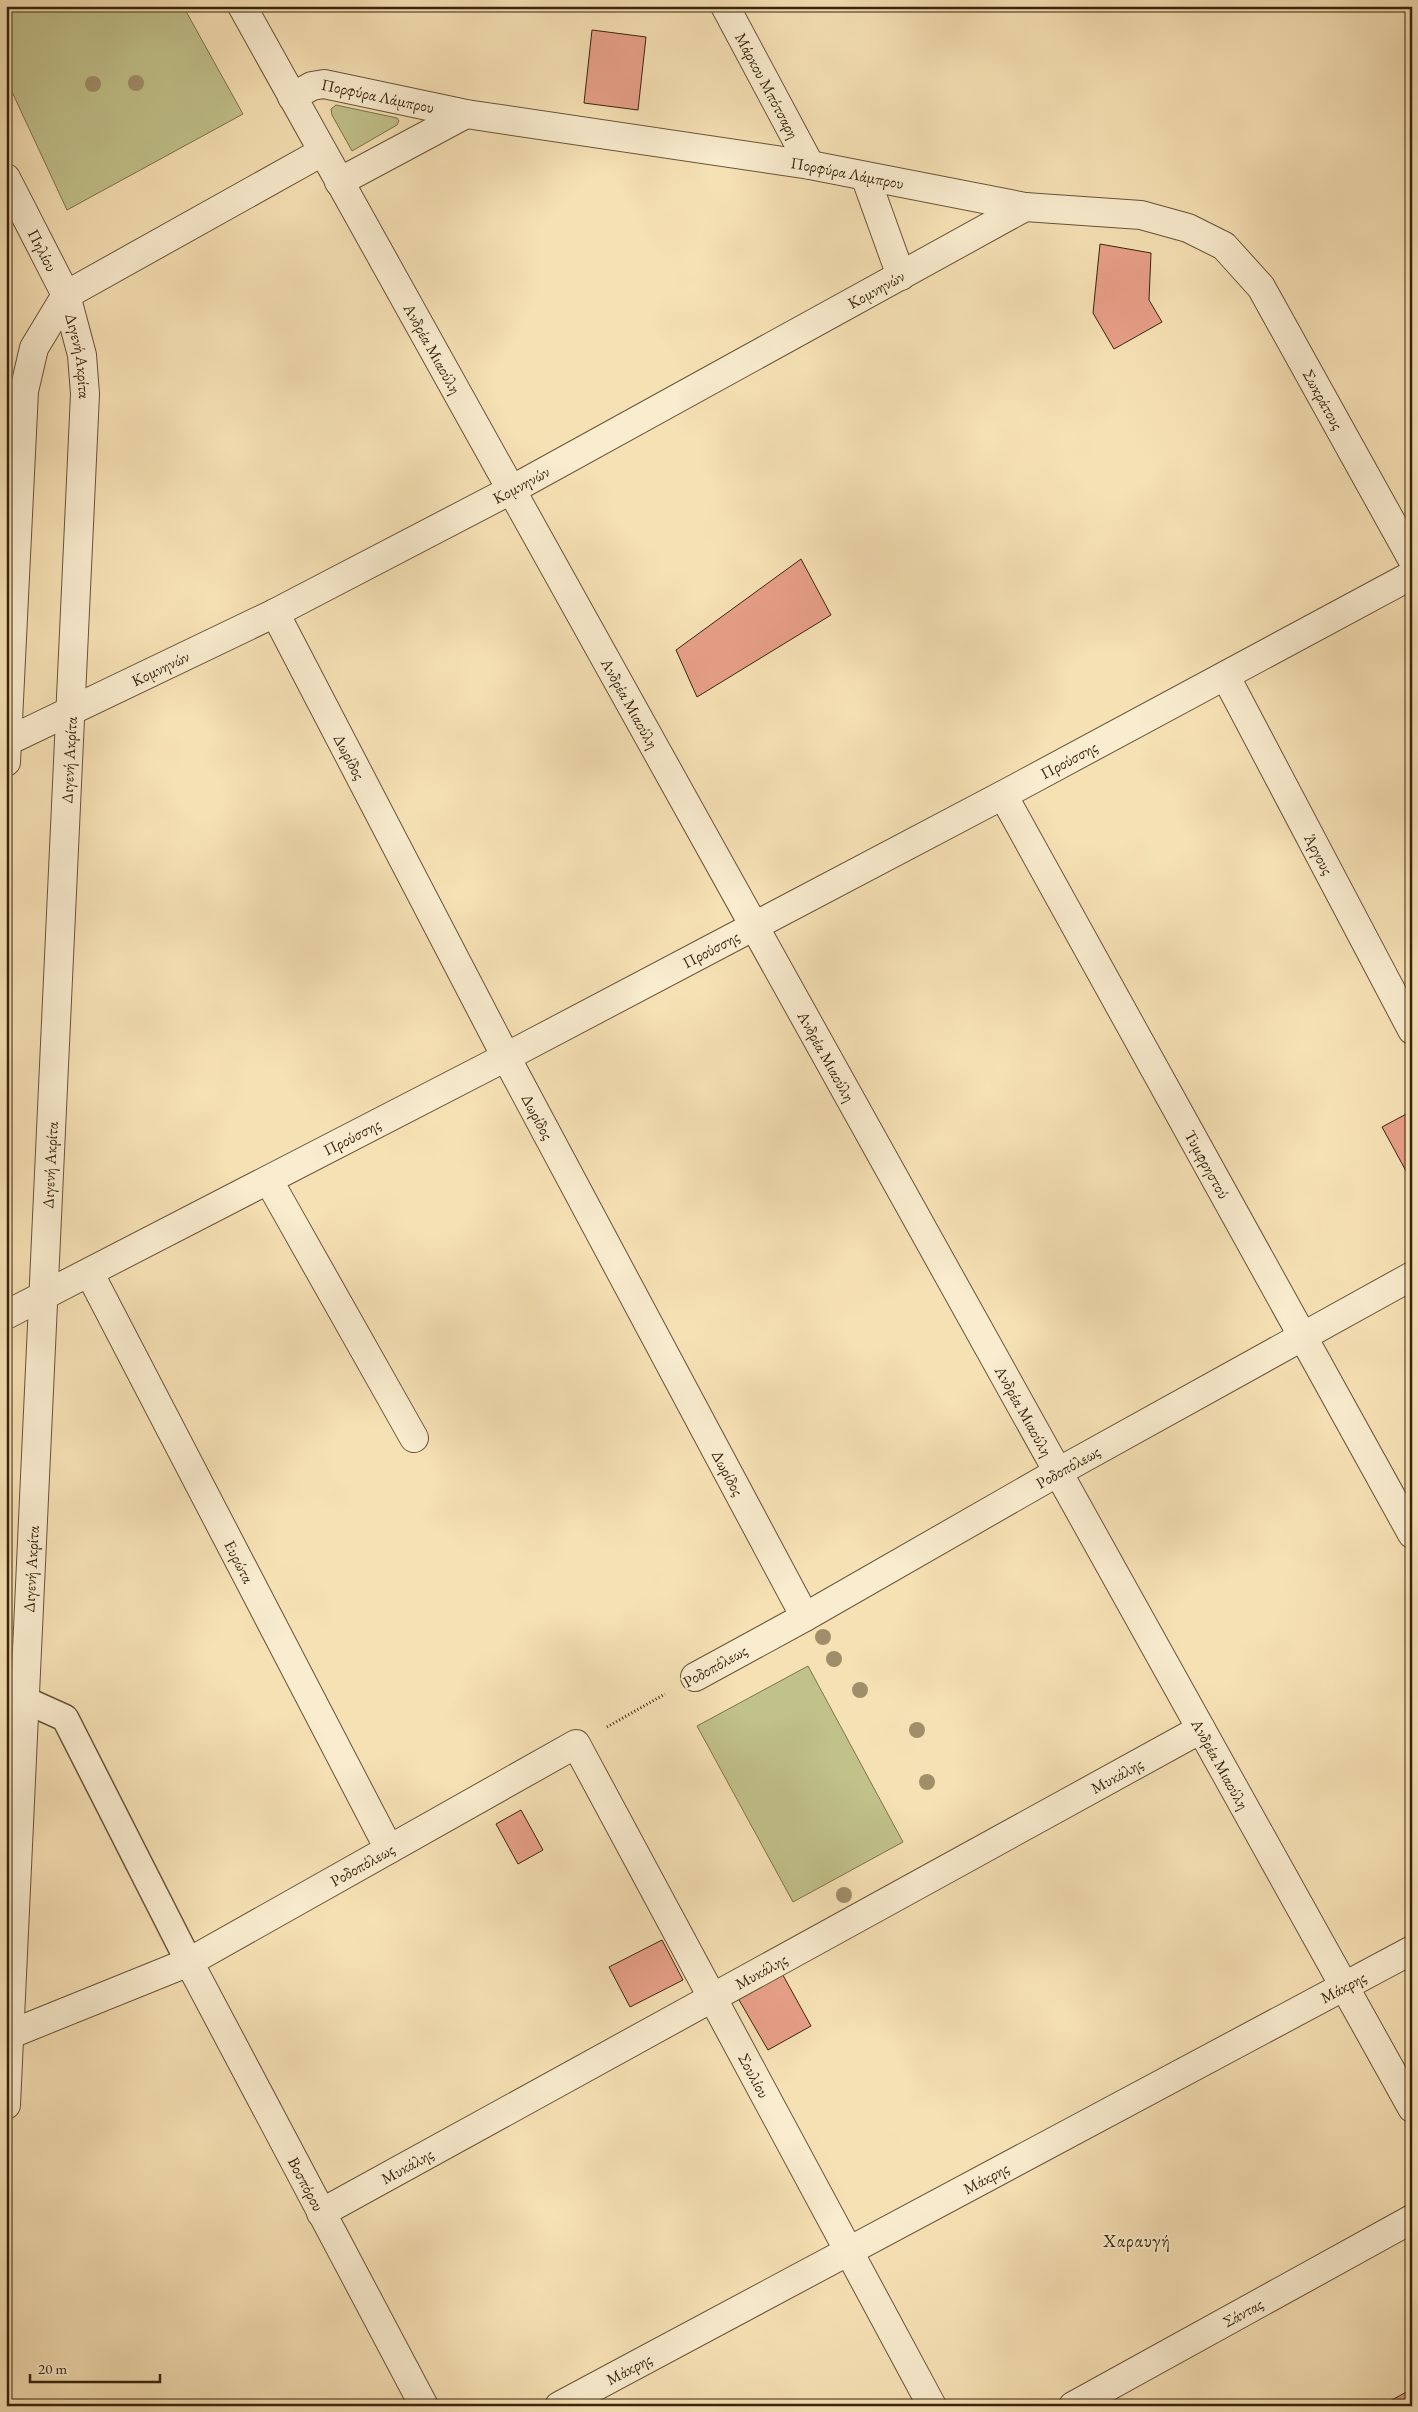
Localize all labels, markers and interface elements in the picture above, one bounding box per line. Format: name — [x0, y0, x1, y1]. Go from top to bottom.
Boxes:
street label: Μάρκου Μπότσαρη — [731, 29, 804, 142]
street label: Πορφύρα Λάμπρου — [320, 73, 436, 118]
street label: Πορφύρα Λάμπρου — [789, 152, 906, 194]
street label: Πηλίου — [23, 225, 63, 275]
street label: Κομνηνών — [844, 265, 908, 313]
street label: Ανδρέα Μιαούλη — [399, 299, 466, 398]
street label: Διγενή Ακρίτα — [61, 311, 96, 400]
street label: Σωκράτους — [1298, 366, 1349, 434]
street label: Κομνηνών — [489, 460, 553, 508]
street label: Κομνηνών — [128, 645, 193, 691]
street label: Ανδρέα Μιαούλη — [596, 653, 664, 752]
street label: Διγενή Ακρίτα — [56, 715, 82, 804]
street label: Δωρίδος — [329, 730, 371, 784]
street label: Προύσσης — [1037, 736, 1101, 784]
street label: Άργους — [1299, 829, 1339, 879]
street label: Προύσσης — [678, 925, 743, 973]
street label: Ανδρέα Μιαούλη — [792, 1006, 860, 1105]
street label: Δωρίδος — [517, 1090, 559, 1144]
street label: Προύσσης — [319, 1113, 384, 1160]
street label: Διγενή Ακρίτα — [37, 1120, 63, 1209]
street label: Τυμφρηστού — [1180, 1126, 1235, 1202]
street label: Ανδρέα Μιαούλη — [990, 1361, 1058, 1460]
street label: Ροδοπόλεως — [1032, 1440, 1104, 1493]
street label: Δωρίδος — [707, 1446, 749, 1500]
street label: Διγενή Ακρίτα — [18, 1524, 44, 1613]
street label: Ευρώτα — [220, 1536, 260, 1587]
street label: Ροδοπόλεως — [679, 1640, 751, 1692]
street label: Ανδρέα Μιαούλη — [1186, 1714, 1254, 1813]
street label: Μυκάλης — [1087, 1752, 1147, 1798]
street label: Ροδοπόλεως — [326, 1838, 398, 1891]
street label: Μυκάλης — [731, 1948, 791, 1994]
street label: Μάκρης — [1316, 1966, 1370, 2008]
street label: Σουλίου — [734, 2050, 775, 2102]
street label: Μυκάλης — [377, 2143, 437, 2189]
street label: Βοσπόρου — [283, 2153, 329, 2215]
street label: Μάκρης — [959, 2157, 1013, 2199]
district label: Χαραυγή — [1102, 2229, 1171, 2252]
street label: Σάντας — [1219, 2293, 1267, 2332]
street label: Μάκρης — [602, 2348, 656, 2390]
scale bar — [30, 2352, 160, 2384]
text: 20 m — [38, 2359, 67, 2378]

